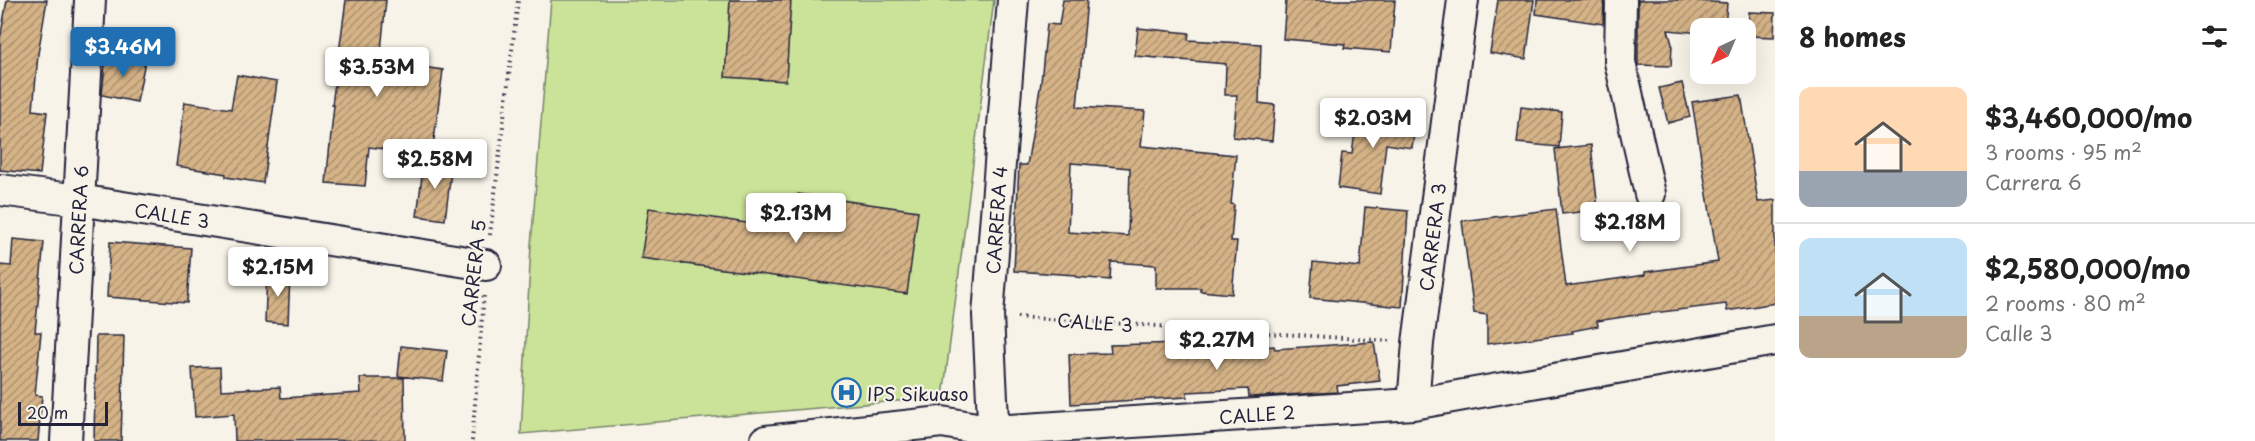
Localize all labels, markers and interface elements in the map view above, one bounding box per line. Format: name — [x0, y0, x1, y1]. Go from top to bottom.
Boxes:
text: 8 homes — [1799, 17, 1906, 56]
north arrow — [1690, 18, 1756, 84]
map controls — [1690, 18, 1756, 84]
icon: filters — [2198, 20, 2231, 53]
pin: $3.46M — [74, 27, 172, 78]
text: $3.46M — [84, 31, 162, 61]
pin: $3.53M — [328, 47, 426, 98]
text: $3.53M — [339, 51, 415, 81]
pin: $2.03M — [1324, 98, 1422, 149]
text: $3,460,000/mo — [1985, 98, 2192, 137]
text: $2.03M — [1334, 102, 1412, 132]
icon: home — [1847, 111, 1919, 183]
text: 3 rooms · 95 m² — [1985, 137, 2142, 167]
pin: $2.58M — [386, 139, 484, 190]
text: $2.58M — [397, 143, 473, 173]
street label: CARRERA 6 — [62, 165, 94, 275]
street label: CARRERA 4 — [979, 165, 1013, 275]
text: Carrera 6 — [1985, 167, 2082, 197]
street label: CARRERA 3 — [1412, 181, 1452, 293]
pin: $2.13M — [747, 193, 845, 244]
street label: CALLE 3 — [133, 196, 211, 234]
text: $2.13M — [760, 197, 832, 227]
pin: $2.18M — [1581, 202, 1679, 253]
text: $2.18M — [1594, 206, 1666, 236]
street label: CARRERA 5 — [454, 218, 492, 328]
pin: $2.15M — [229, 247, 327, 298]
text: $2,580,000/mo — [1985, 249, 2190, 288]
text: $2.15M — [242, 251, 314, 281]
icon: home — [1847, 262, 1919, 334]
text: 2 rooms · 80 m² — [1985, 288, 2146, 318]
street label: CALLE 3 — [1056, 306, 1134, 338]
text: Calle 3 — [1985, 318, 2053, 348]
pin: $2.27M — [1168, 320, 1266, 371]
text: $2.27M — [1179, 324, 1255, 354]
hospital icon: IPS Sikuaso — [830, 377, 862, 409]
place label: IPS Sikuaso — [867, 380, 968, 407]
street label: CALLE 2 — [1218, 398, 1296, 430]
scale bar — [18, 399, 108, 426]
text: 20 m — [27, 400, 68, 424]

